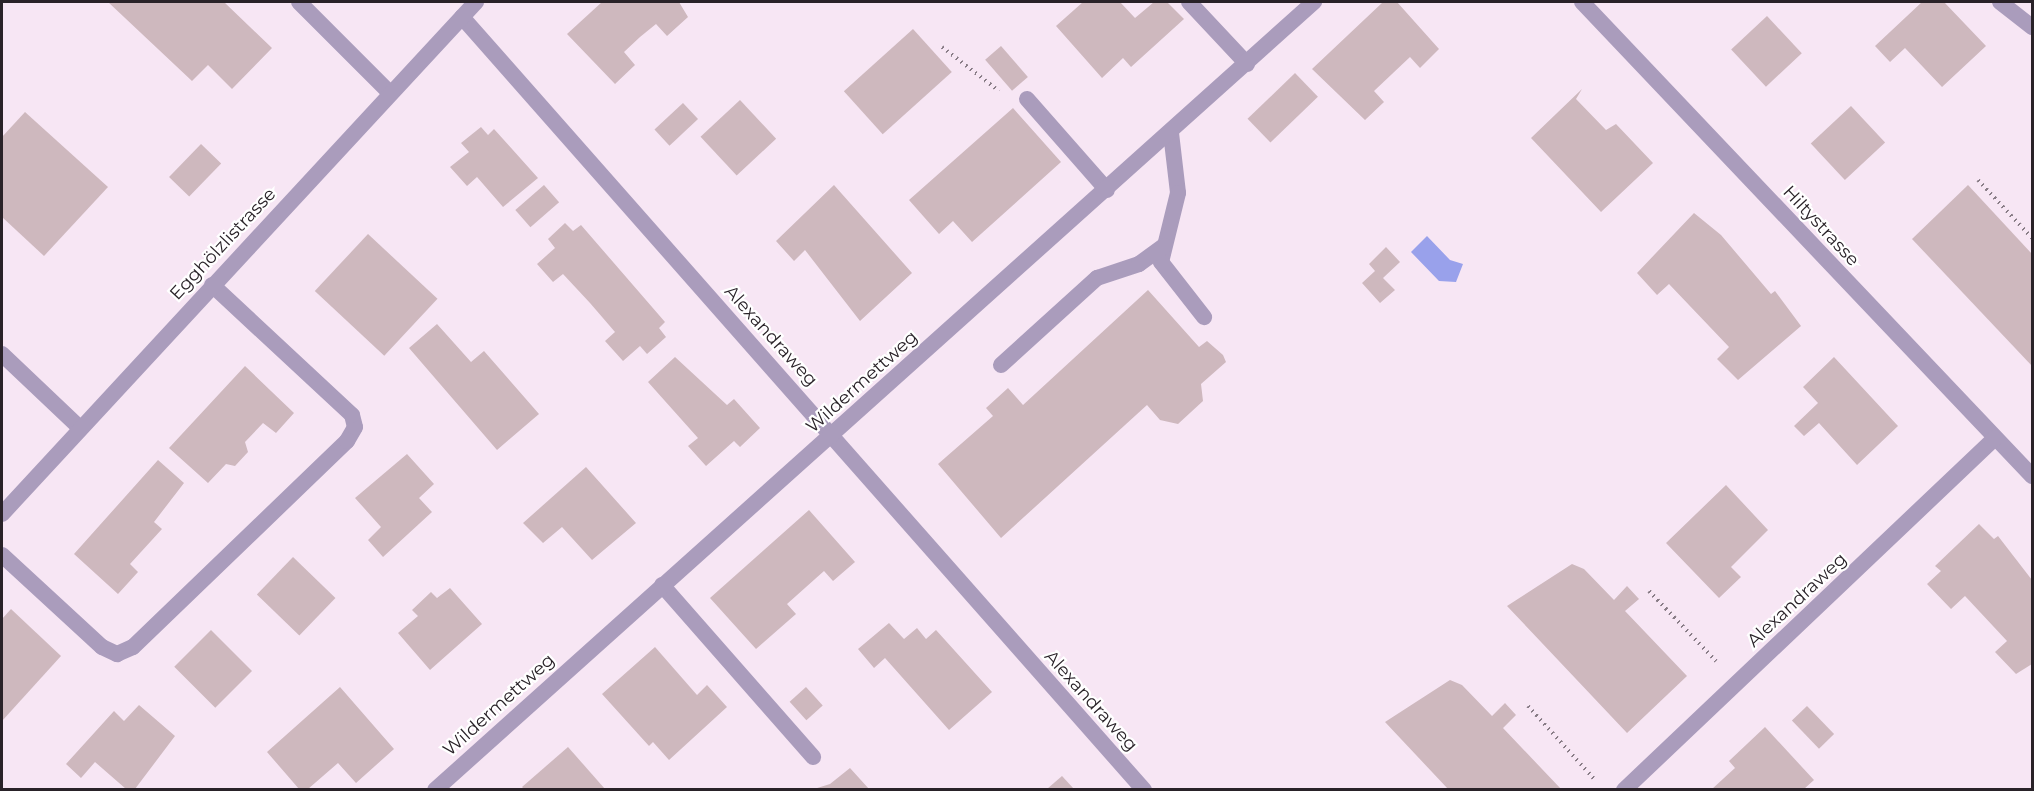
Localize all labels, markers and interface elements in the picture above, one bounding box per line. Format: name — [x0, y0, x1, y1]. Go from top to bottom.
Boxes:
street label: Hiltystrasse — [1778, 181, 1864, 271]
street label: Egghölzlistrasse — [166, 183, 280, 305]
street label: Alexandraweg — [720, 281, 822, 391]
street label: Wildermettweg — [802, 326, 922, 438]
street label: Alexandraweg — [1743, 548, 1851, 652]
street label: Alexandraweg — [1040, 646, 1142, 756]
street label: Wildermettweg — [439, 649, 559, 761]

